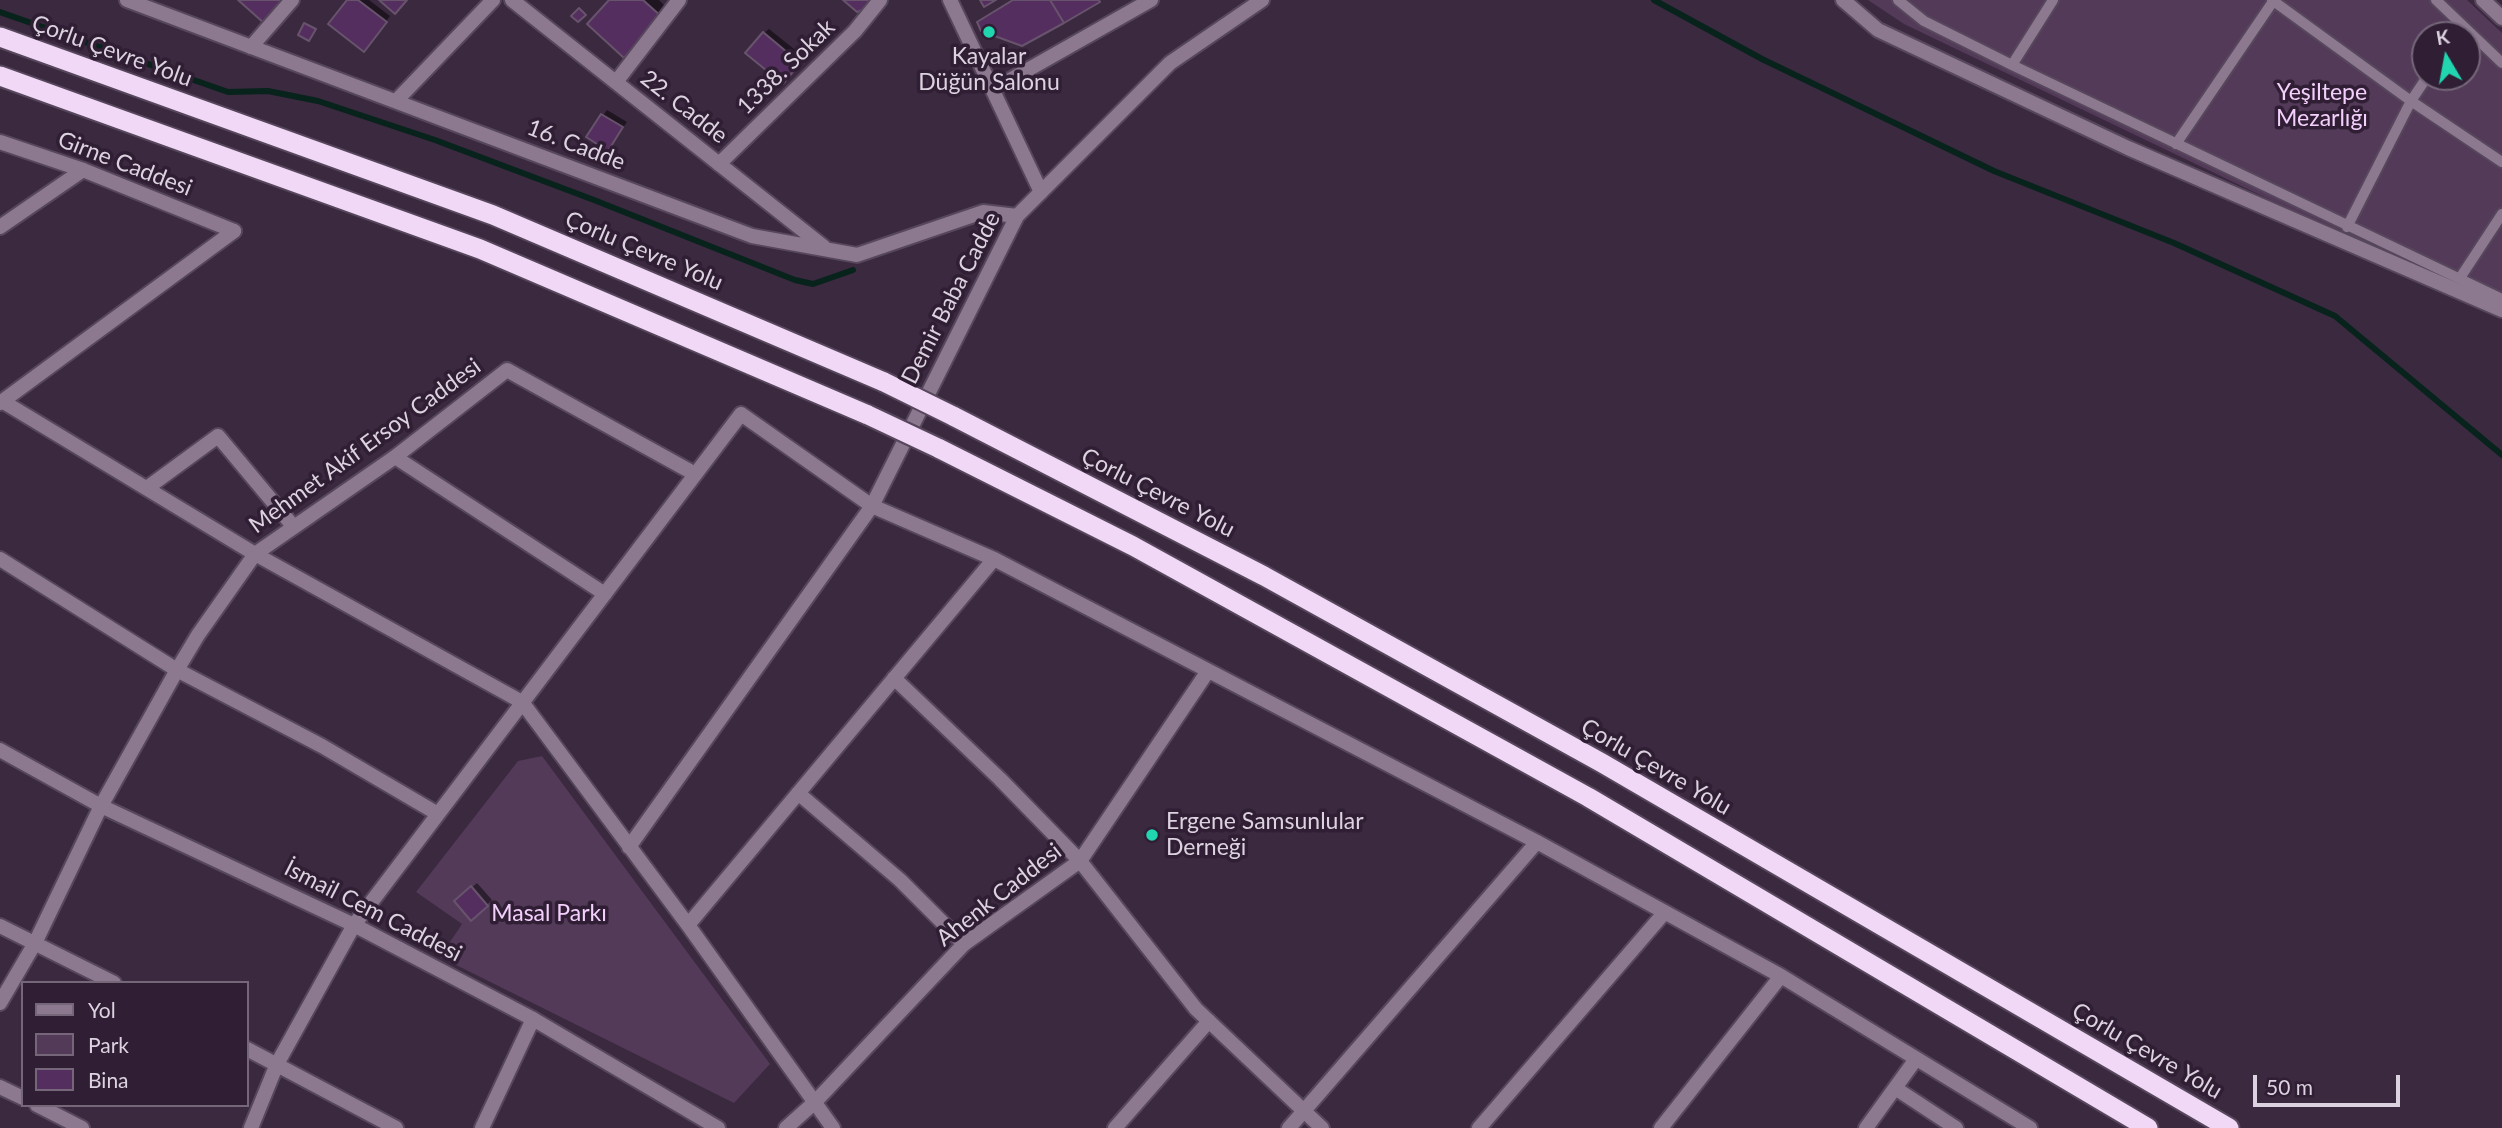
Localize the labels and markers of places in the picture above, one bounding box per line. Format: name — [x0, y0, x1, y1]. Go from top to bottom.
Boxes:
marker: Kayalar Düğün Salonu — [981, 24, 997, 40]
place label: Kayalar Düğün Salonu — [918, 43, 1060, 97]
place label: Ergene Samsunlular Derneği — [1166, 808, 1364, 862]
marker: Ergene Samsunlular Derneği — [1144, 827, 1160, 843]

